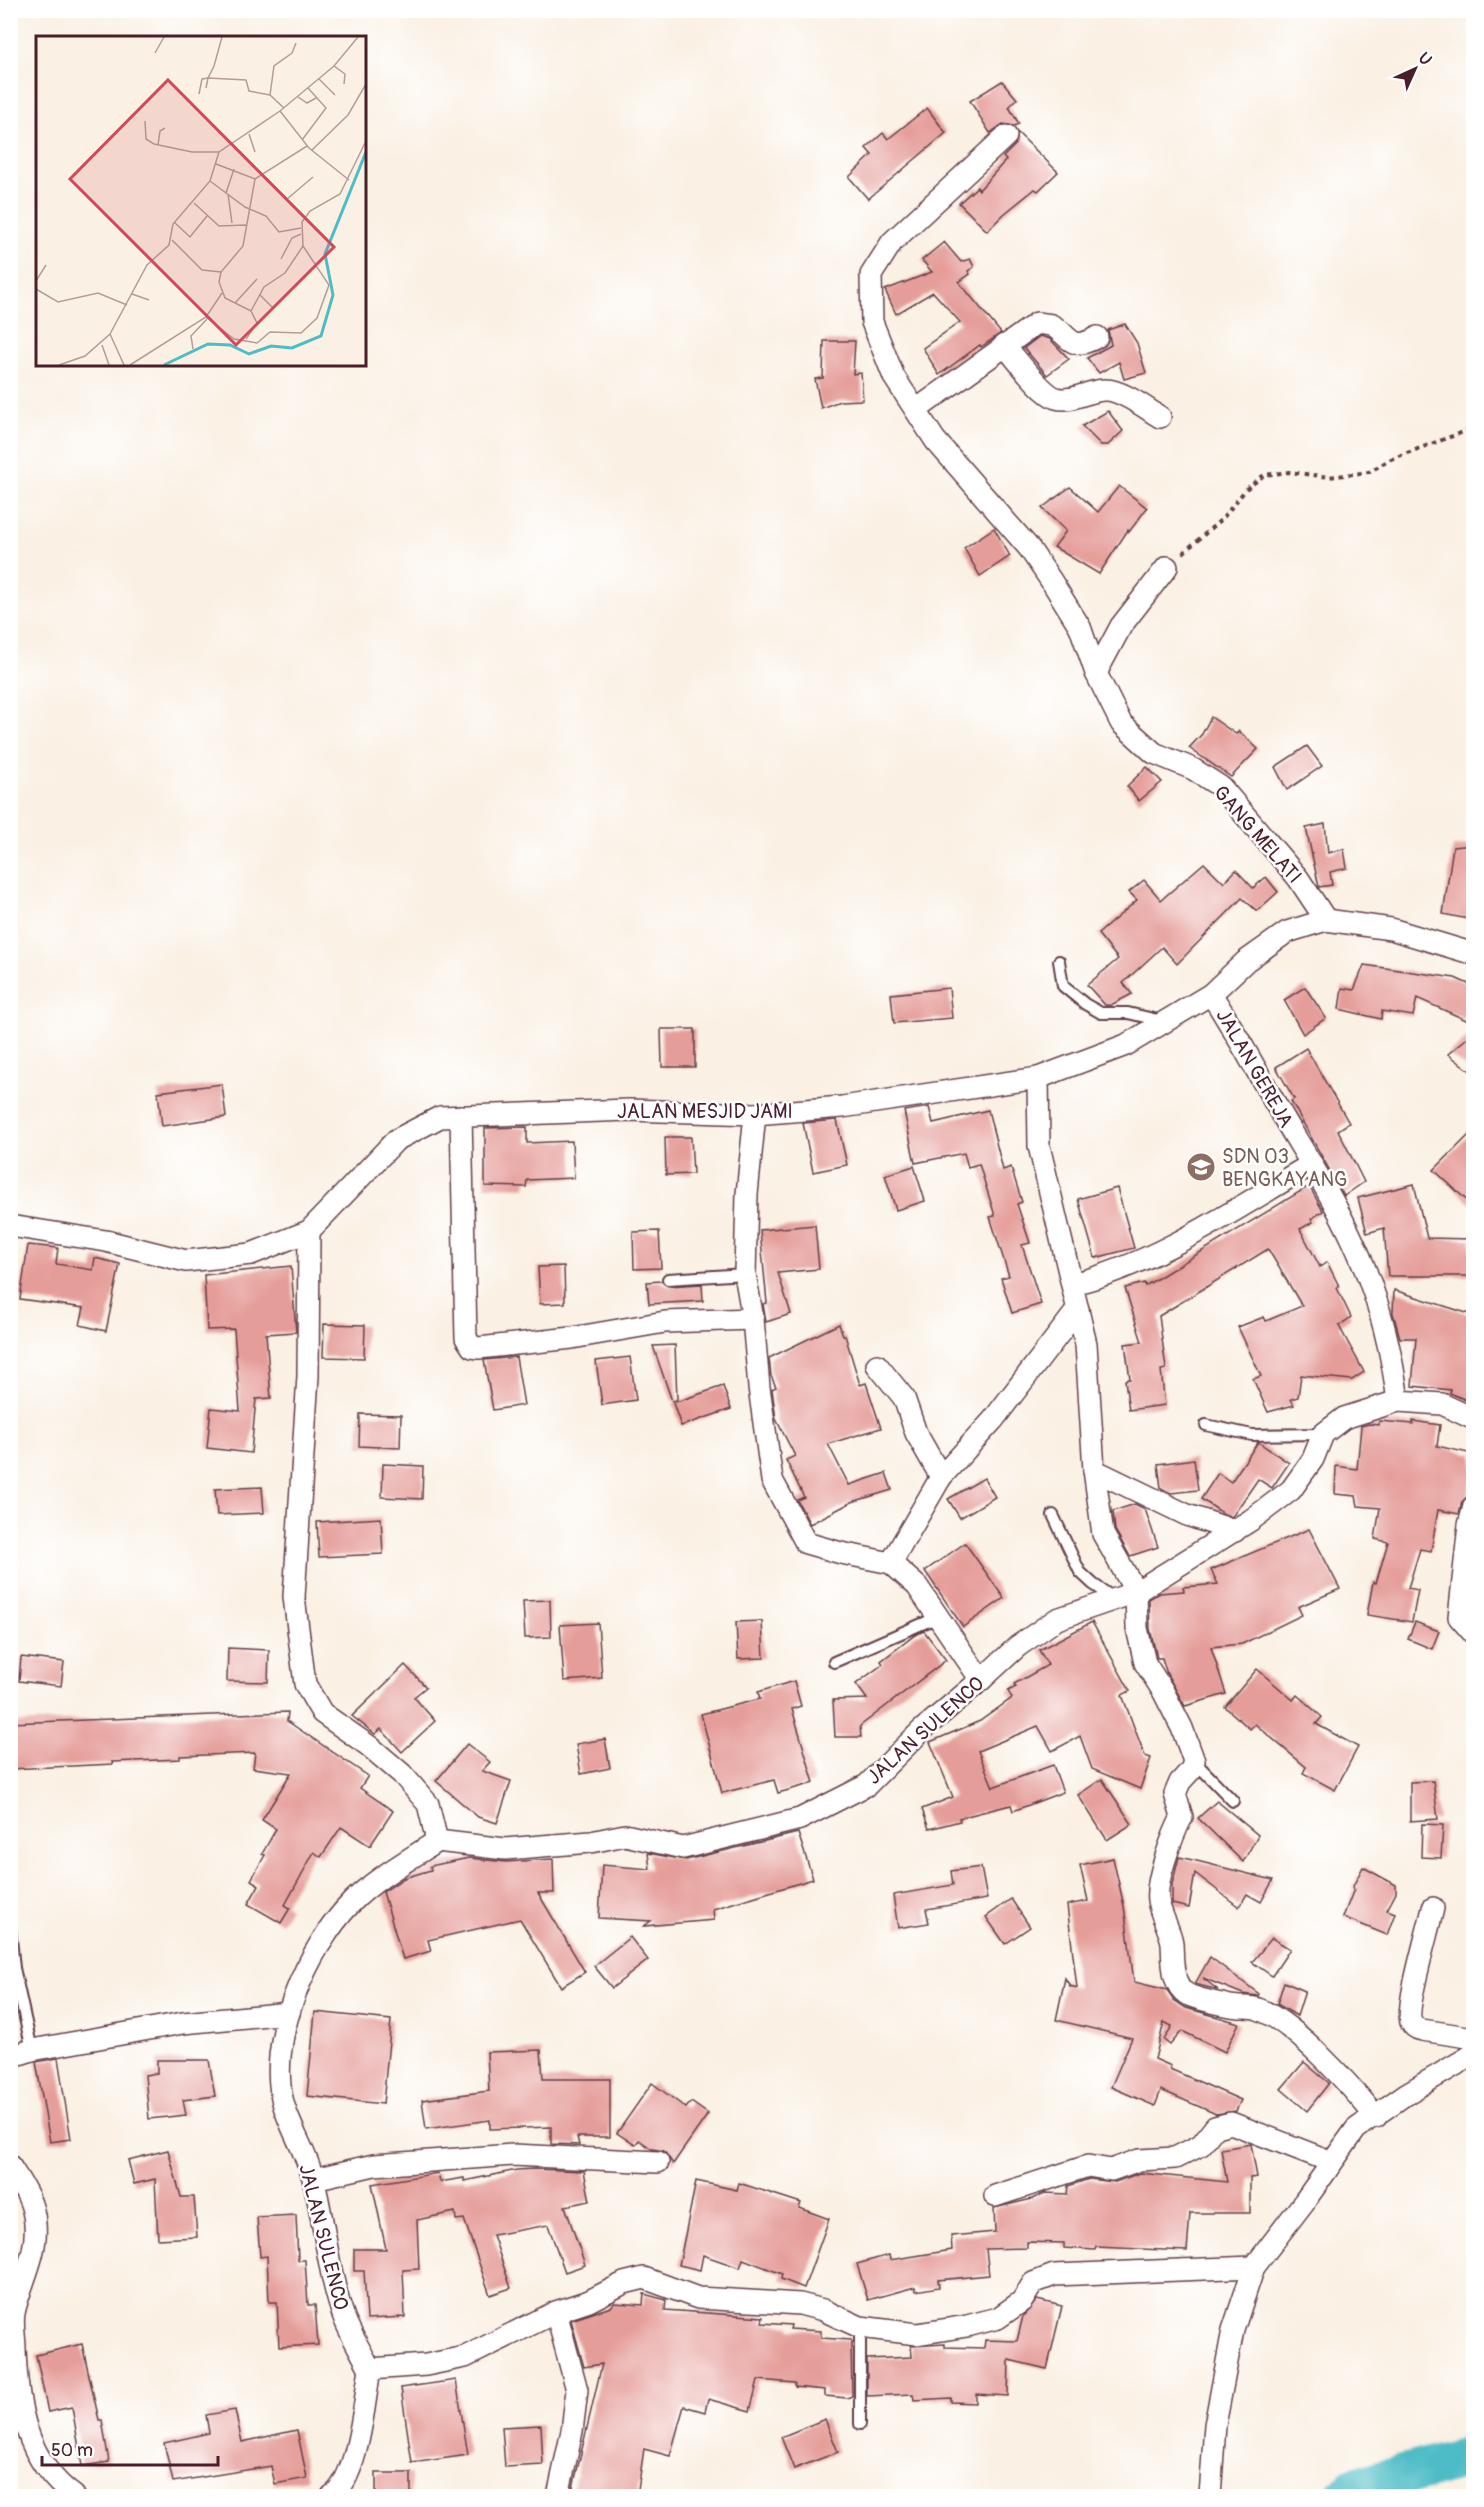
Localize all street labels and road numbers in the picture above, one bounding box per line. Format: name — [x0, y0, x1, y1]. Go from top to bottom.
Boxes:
street label: GANG MELATI — [1208, 780, 1307, 888]
street label: JALAN GEREJA — [1211, 1004, 1299, 1132]
street label: JALAN MESJID JAMI — [617, 1099, 793, 1124]
street label: JALAN SULENCO — [861, 1671, 989, 1790]
street label: JALAN SULENCO — [293, 2162, 354, 2313]

